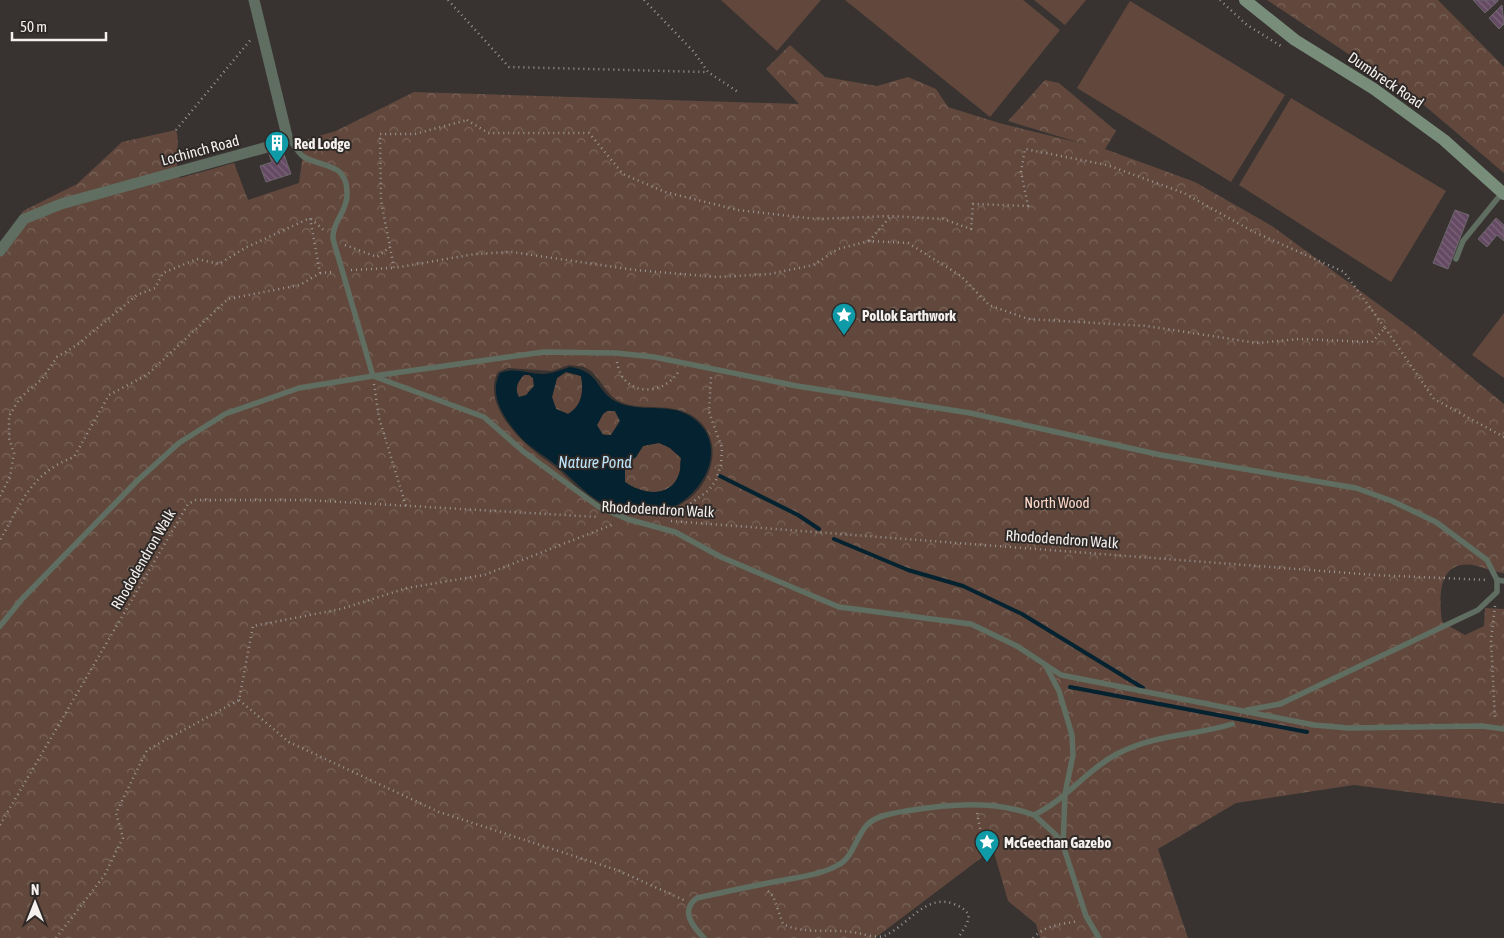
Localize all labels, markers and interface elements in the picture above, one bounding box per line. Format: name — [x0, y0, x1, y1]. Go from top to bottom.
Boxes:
scale bar — [12, 10, 106, 42]
text: 50 m — [20, 18, 47, 35]
street label: Dumbreck Road — [1345, 48, 1427, 112]
building icon: Red Lodge — [264, 130, 290, 164]
street label: Lochinch Road — [159, 131, 241, 169]
place label: Red Lodge — [294, 135, 351, 152]
place icon: Pollok Earthwork — [831, 302, 857, 336]
place label: Pollok Earthwork — [862, 307, 956, 324]
water label: Nature Pond — [558, 453, 632, 471]
park label: North Wood — [1024, 494, 1090, 511]
street label: Rhododendron Walk — [601, 498, 715, 520]
street label: Rhododendron Walk — [107, 505, 179, 612]
street label: Rhododendron Walk — [1005, 527, 1119, 551]
place icon: McGeechan Gazebo — [974, 829, 1000, 863]
place label: McGeechan Gazebo — [1004, 834, 1111, 851]
north arrow — [10, 878, 60, 928]
text: N — [31, 882, 39, 898]

